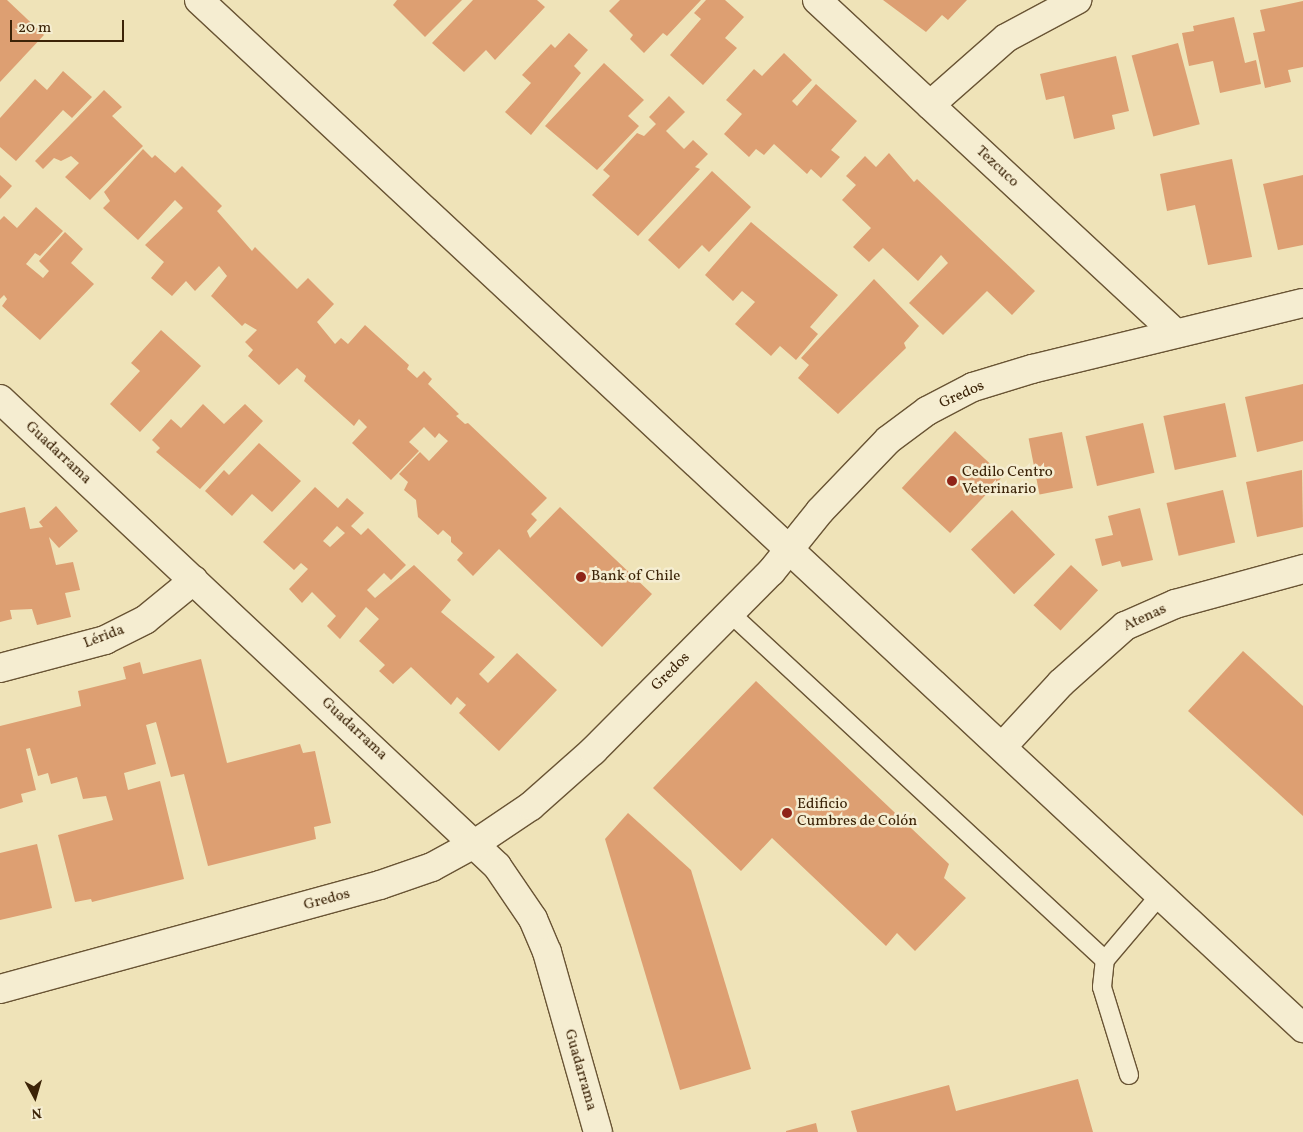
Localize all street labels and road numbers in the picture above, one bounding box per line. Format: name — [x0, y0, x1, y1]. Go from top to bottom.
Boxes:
street label: Tezcuco — [972, 143, 1022, 191]
street label: Gredos — [937, 377, 987, 413]
street label: Guadarrama — [21, 418, 95, 488]
street label: Atenas — [1121, 600, 1169, 636]
street label: Lérida — [81, 621, 127, 653]
street label: Gredos — [648, 649, 694, 695]
street label: Guadarrama — [317, 694, 391, 764]
street label: Gredos — [302, 885, 352, 915]
street label: Guadarrama — [560, 1027, 600, 1113]

